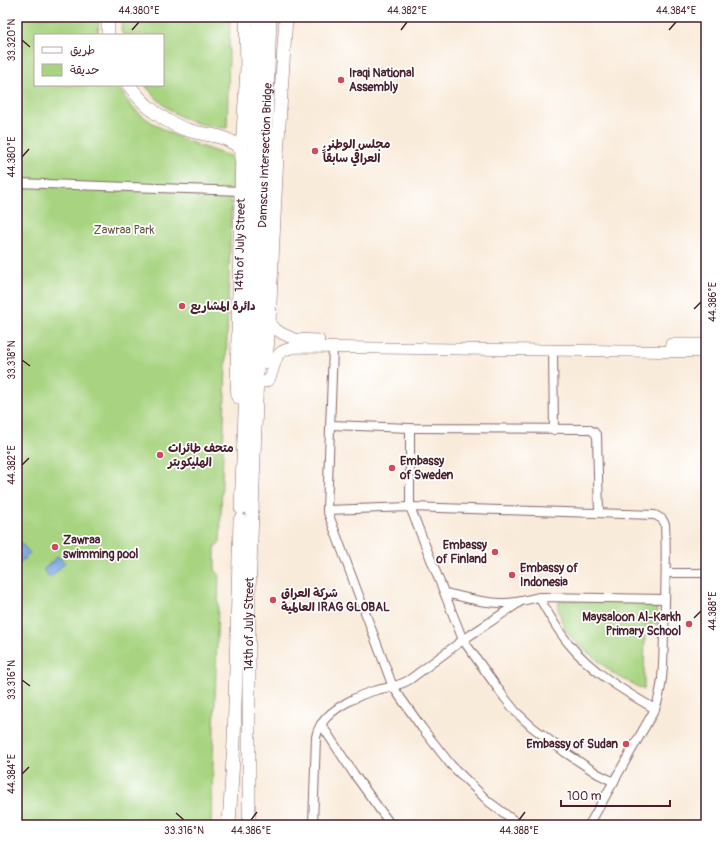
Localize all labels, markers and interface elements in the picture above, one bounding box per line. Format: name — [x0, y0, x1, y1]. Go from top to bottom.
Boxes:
text: 44.380°E — [119, 5, 159, 17]
text: 44.382°E — [387, 5, 427, 17]
text: 44.384°E — [656, 5, 696, 17]
text: 33.320°N — [6, 19, 18, 61]
legend — [34, 34, 164, 86]
text: طريق — [70, 43, 95, 58]
text: حديقة — [70, 63, 99, 78]
place label: Iraqi National Assembly — [349, 66, 415, 95]
marker: Iraqi National Assembly — [336, 75, 346, 85]
street label: Damscus Intersection Bridge — [255, 82, 275, 228]
text: 44.380°E — [6, 137, 18, 177]
place label: مجلس الوطني العراقي سابقاً — [322, 137, 390, 167]
marker: مجلس الوطني العراقي سابقاً — [310, 146, 320, 156]
street label: 14th of July Street — [231, 198, 248, 292]
park label: Zawraa Park — [94, 223, 154, 238]
text: 44.386°E — [707, 282, 719, 322]
place label: دائرة المشاريع — [190, 299, 256, 315]
marker: دائرة المشاريع — [177, 301, 187, 311]
text: 33.318°N — [6, 340, 18, 380]
place label: متحف طائرات الهليكوبتر — [167, 441, 234, 470]
text: 44.382°E — [6, 445, 18, 485]
marker: متحف طائرات الهليكوبتر — [155, 450, 165, 460]
place label: Embassy of Sweden — [399, 454, 454, 483]
marker: Embassy of Sweden — [387, 463, 397, 473]
place label: Zawraa swimming pool — [63, 533, 139, 562]
place label: Embassy of Finland — [435, 538, 488, 567]
marker: Zawraa swimming pool — [50, 542, 60, 552]
marker: Embassy of Finland — [490, 547, 500, 557]
place label: Embassy of Indonesia — [520, 561, 578, 590]
marker: Embassy of Indonesia — [507, 570, 517, 580]
street label: 14th of July Street — [242, 577, 257, 671]
place label: شركة العراق العالمية IRAG GLOBAL — [281, 586, 390, 615]
text: 44.388°E — [707, 591, 719, 631]
marker: شركة العراق العالمية IRAG GLOBAL — [268, 595, 278, 605]
place label: Maysaloon Al-Karkh Primary School — [582, 610, 681, 639]
marker: Maysaloon Al-Karkh Primary School — [684, 619, 694, 629]
text: 33.316°N — [6, 660, 18, 700]
place label: Embassy of Sudan — [526, 737, 618, 752]
marker: Embassy of Sudan — [621, 739, 631, 749]
text: 44.384°E — [6, 754, 18, 794]
scale bar — [561, 782, 670, 808]
text: 100 m — [567, 789, 602, 804]
text: 33.316°N — [164, 825, 204, 837]
text: 44.386°E — [231, 825, 271, 837]
text: 44.388°E — [499, 825, 539, 837]

